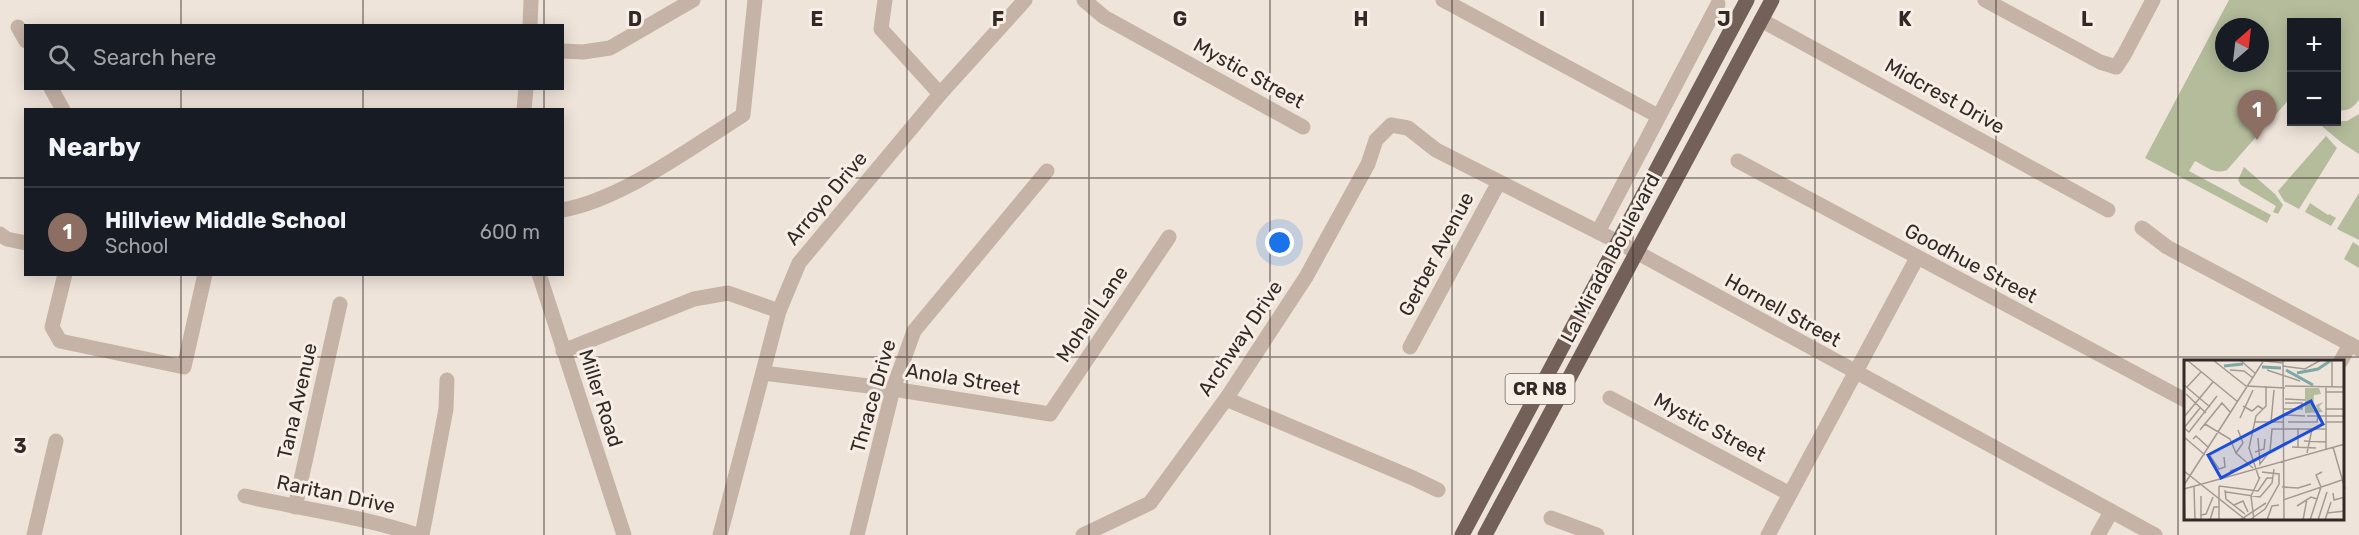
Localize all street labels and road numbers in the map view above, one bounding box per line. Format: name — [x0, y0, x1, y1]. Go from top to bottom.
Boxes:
street label: Mystic Street — [1189, 33, 1309, 113]
street label: Midcrest Drive — [1881, 53, 2009, 139]
street label: Arroyo Drive — [780, 146, 872, 250]
street label: La Mirada Boulevard — [1555, 169, 1665, 347]
street label: Gerber Avenue — [1393, 188, 1479, 320]
street label: Goodhue Street — [1901, 218, 2042, 308]
street label: Mohall Lane — [1051, 261, 1133, 367]
street label: Hornell Street — [1721, 268, 1845, 352]
street label: Archway Drive — [1193, 276, 1287, 400]
street label: Thrace Drive — [845, 336, 901, 456]
street label: Tana Avenue — [272, 341, 322, 461]
street label: Miller Road — [574, 346, 628, 450]
street label: Anola Street — [904, 358, 1022, 400]
road number: CR N8 — [1506, 374, 1574, 404]
street label: Mystic Street — [1650, 387, 1770, 467]
street label: Raritan Drive — [275, 470, 397, 518]

